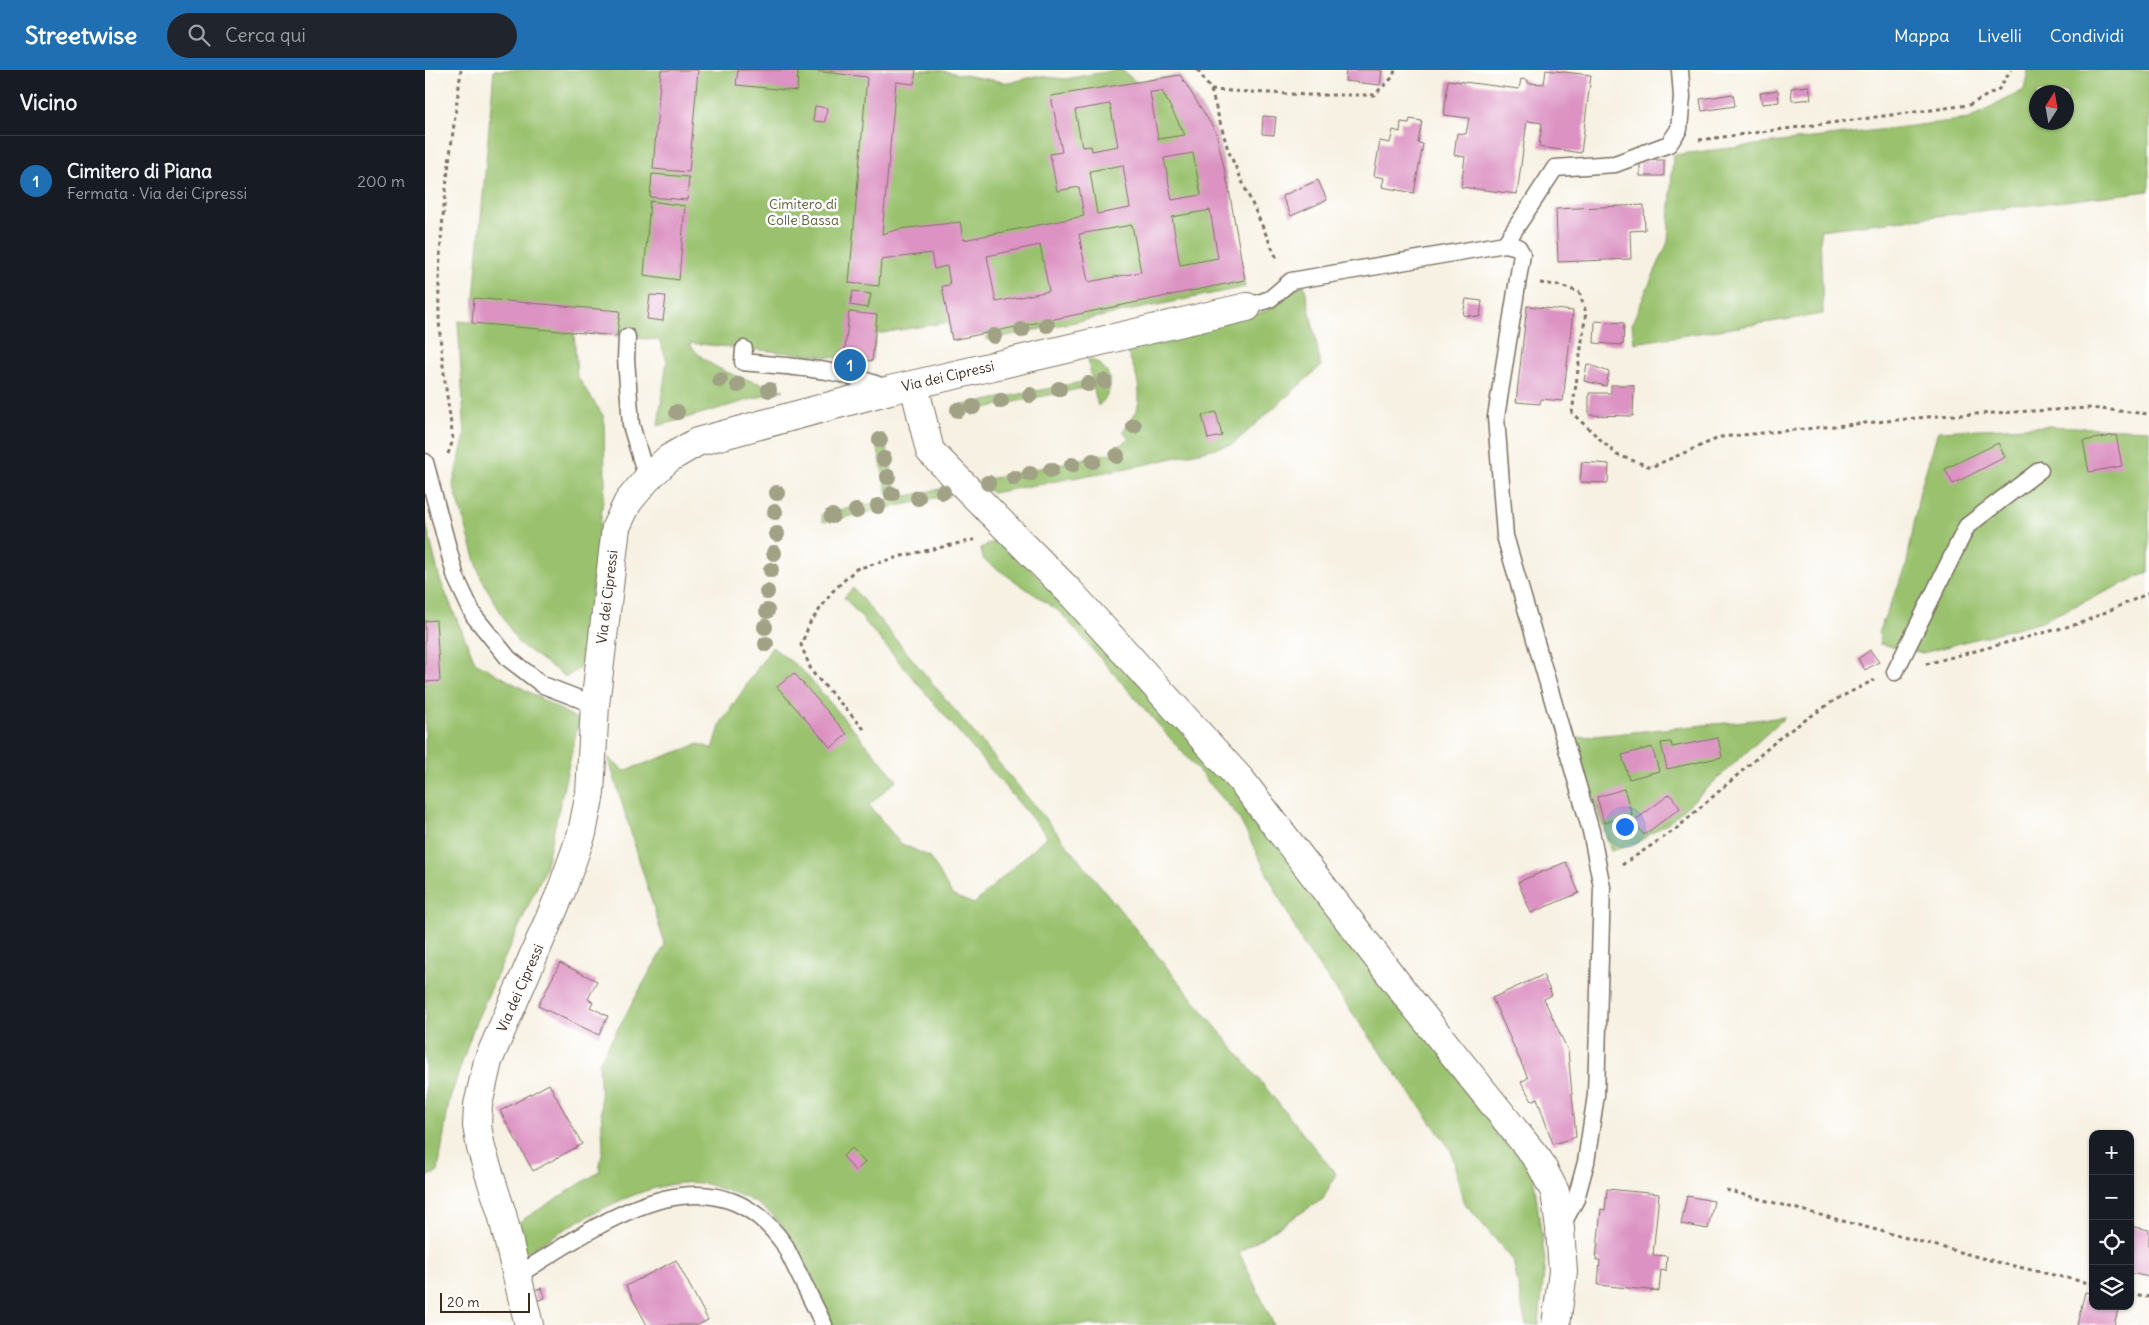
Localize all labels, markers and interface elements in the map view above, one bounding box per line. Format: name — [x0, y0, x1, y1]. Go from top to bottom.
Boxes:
search box — [167, 13, 517, 58]
text: Streetwise — [25, 20, 137, 50]
icon: search — [185, 21, 213, 49]
text: Cerca qui — [225, 23, 306, 47]
text: Mappa — [1894, 24, 1949, 47]
text: Livelli — [1977, 24, 2022, 47]
text: Condividi — [2050, 24, 2124, 47]
north arrow — [2029, 85, 2074, 130]
text: Vicino — [20, 89, 77, 116]
text: Cimitero di Piana — [67, 159, 212, 183]
text: 1 — [33, 171, 39, 191]
text: 200 m — [357, 171, 405, 191]
text: Fermata · Via dei Cipressi — [67, 183, 247, 203]
park label: Cimitero di Colle Bassa — [767, 195, 839, 229]
pin: 1 — [834, 346, 866, 384]
street label: Via dei Cipressi — [900, 357, 996, 395]
street label: Via dei Cipressi — [592, 549, 622, 645]
your location — [1612, 814, 1638, 840]
street label: Via dei Cipressi — [493, 941, 547, 1035]
map controls — [2089, 1130, 2134, 1310]
button: + — [2089, 1130, 2134, 1175]
button: − — [2089, 1175, 2134, 1220]
button: locate — [2089, 1220, 2134, 1265]
button: layers — [2089, 1265, 2134, 1310]
scale bar — [440, 1290, 530, 1313]
text: 20 m — [447, 1293, 480, 1311]

